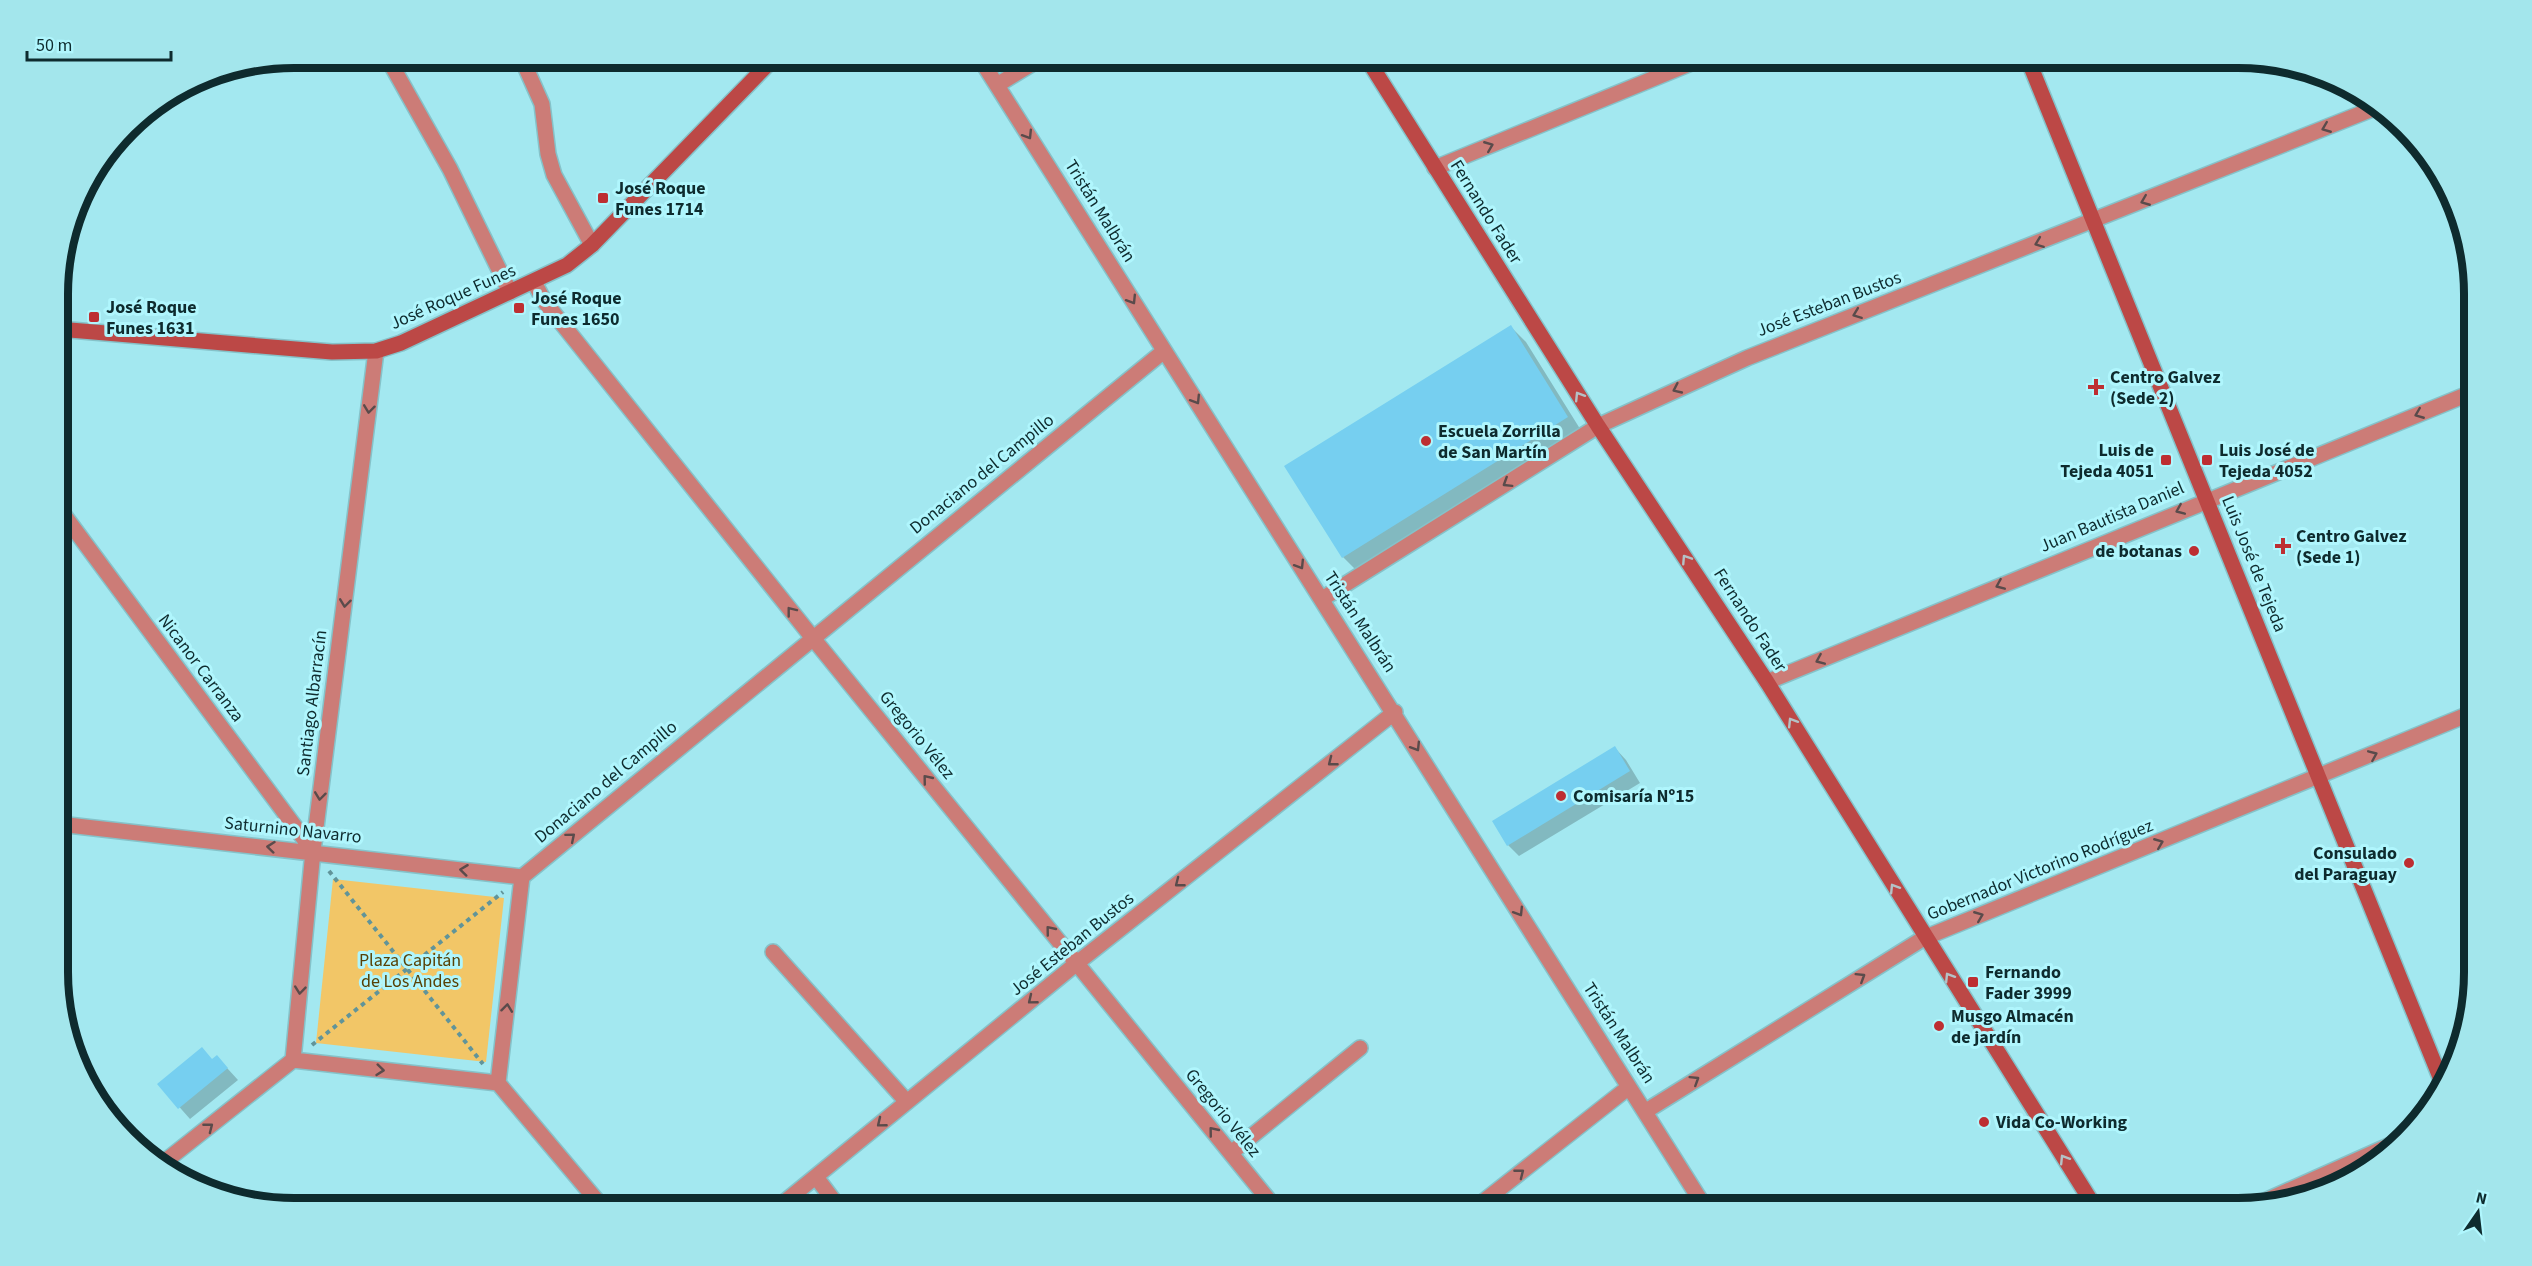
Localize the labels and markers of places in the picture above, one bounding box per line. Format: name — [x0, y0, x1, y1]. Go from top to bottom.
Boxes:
place label: José Roque Funes 1714 — [615, 176, 706, 222]
marker: José Roque Funes 1714 — [596, 191, 610, 205]
place label: José Roque Funes 1650 — [531, 286, 622, 332]
place label: José Roque Funes 1631 — [106, 295, 197, 341]
marker: José Roque Funes 1650 — [512, 301, 526, 315]
marker: José Roque Funes 1631 — [87, 310, 101, 324]
place label: Centro Galvez (Sede 2) — [2110, 365, 2220, 411]
marker: Centro Galvez (Sede 2) — [2087, 378, 2105, 396]
place label: Escuela Zorrilla de San Martín — [1438, 419, 1561, 465]
marker: Escuela Zorrilla de San Martín — [1419, 434, 1433, 448]
place label: Luis de Tejeda 4051 — [2060, 438, 2154, 484]
place label: Luis José de Tejeda 4052 — [2219, 438, 2315, 484]
marker: Luis de Tejeda 4051 — [2159, 453, 2173, 467]
marker: Luis José de Tejeda 4052 — [2200, 453, 2214, 467]
place label: Centro Galvez (Sede 1) — [2296, 524, 2406, 570]
marker: Centro Galvez (Sede 1) — [2274, 537, 2292, 555]
place label: de botanas — [2095, 539, 2182, 564]
marker: de botanas — [2187, 544, 2201, 558]
place label: Comisaría Nº15 — [1573, 784, 1694, 809]
marker: Comisaría Nº15 — [1554, 789, 1568, 803]
place label: Consulado del Paraguay — [2294, 841, 2398, 887]
marker: Consulado del Paraguay — [2402, 856, 2416, 870]
place label: Fernando Fader 3999 — [1985, 960, 2072, 1006]
marker: Fernando Fader 3999 — [1966, 975, 1980, 989]
place label: Musgo Almacén de jardín — [1951, 1004, 2074, 1050]
marker: Musgo Almacén de jardín — [1932, 1019, 1946, 1033]
place label: Vida Co-Working — [1995, 1110, 2128, 1135]
marker: Vida Co-Working — [1977, 1115, 1991, 1129]

